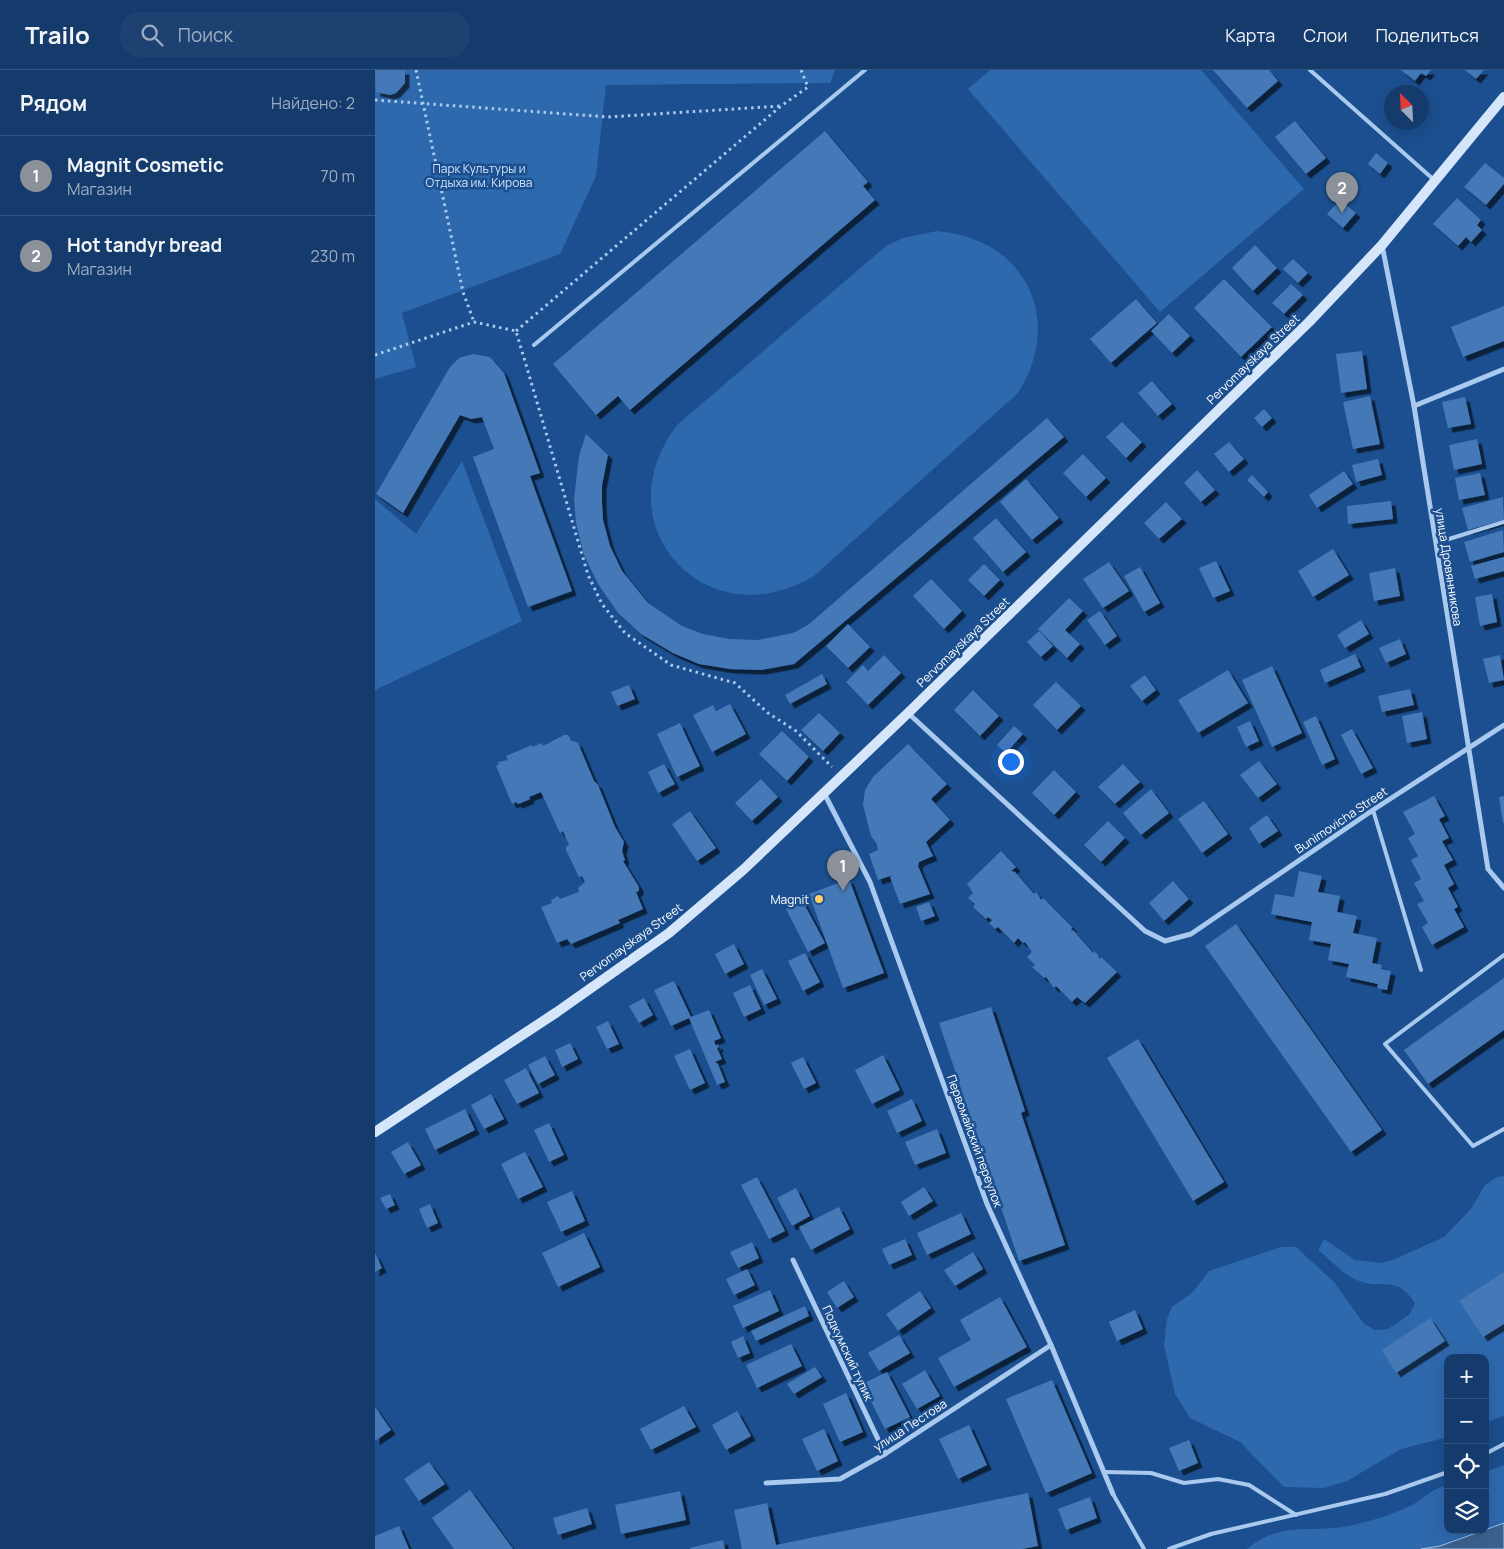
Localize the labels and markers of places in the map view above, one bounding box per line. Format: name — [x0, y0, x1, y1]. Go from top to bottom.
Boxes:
pin: 2 — [1326, 172, 1358, 213]
pin: 1 — [827, 850, 859, 891]
place label: Magnit — [770, 891, 809, 908]
marker: Magnit — [813, 893, 825, 905]

